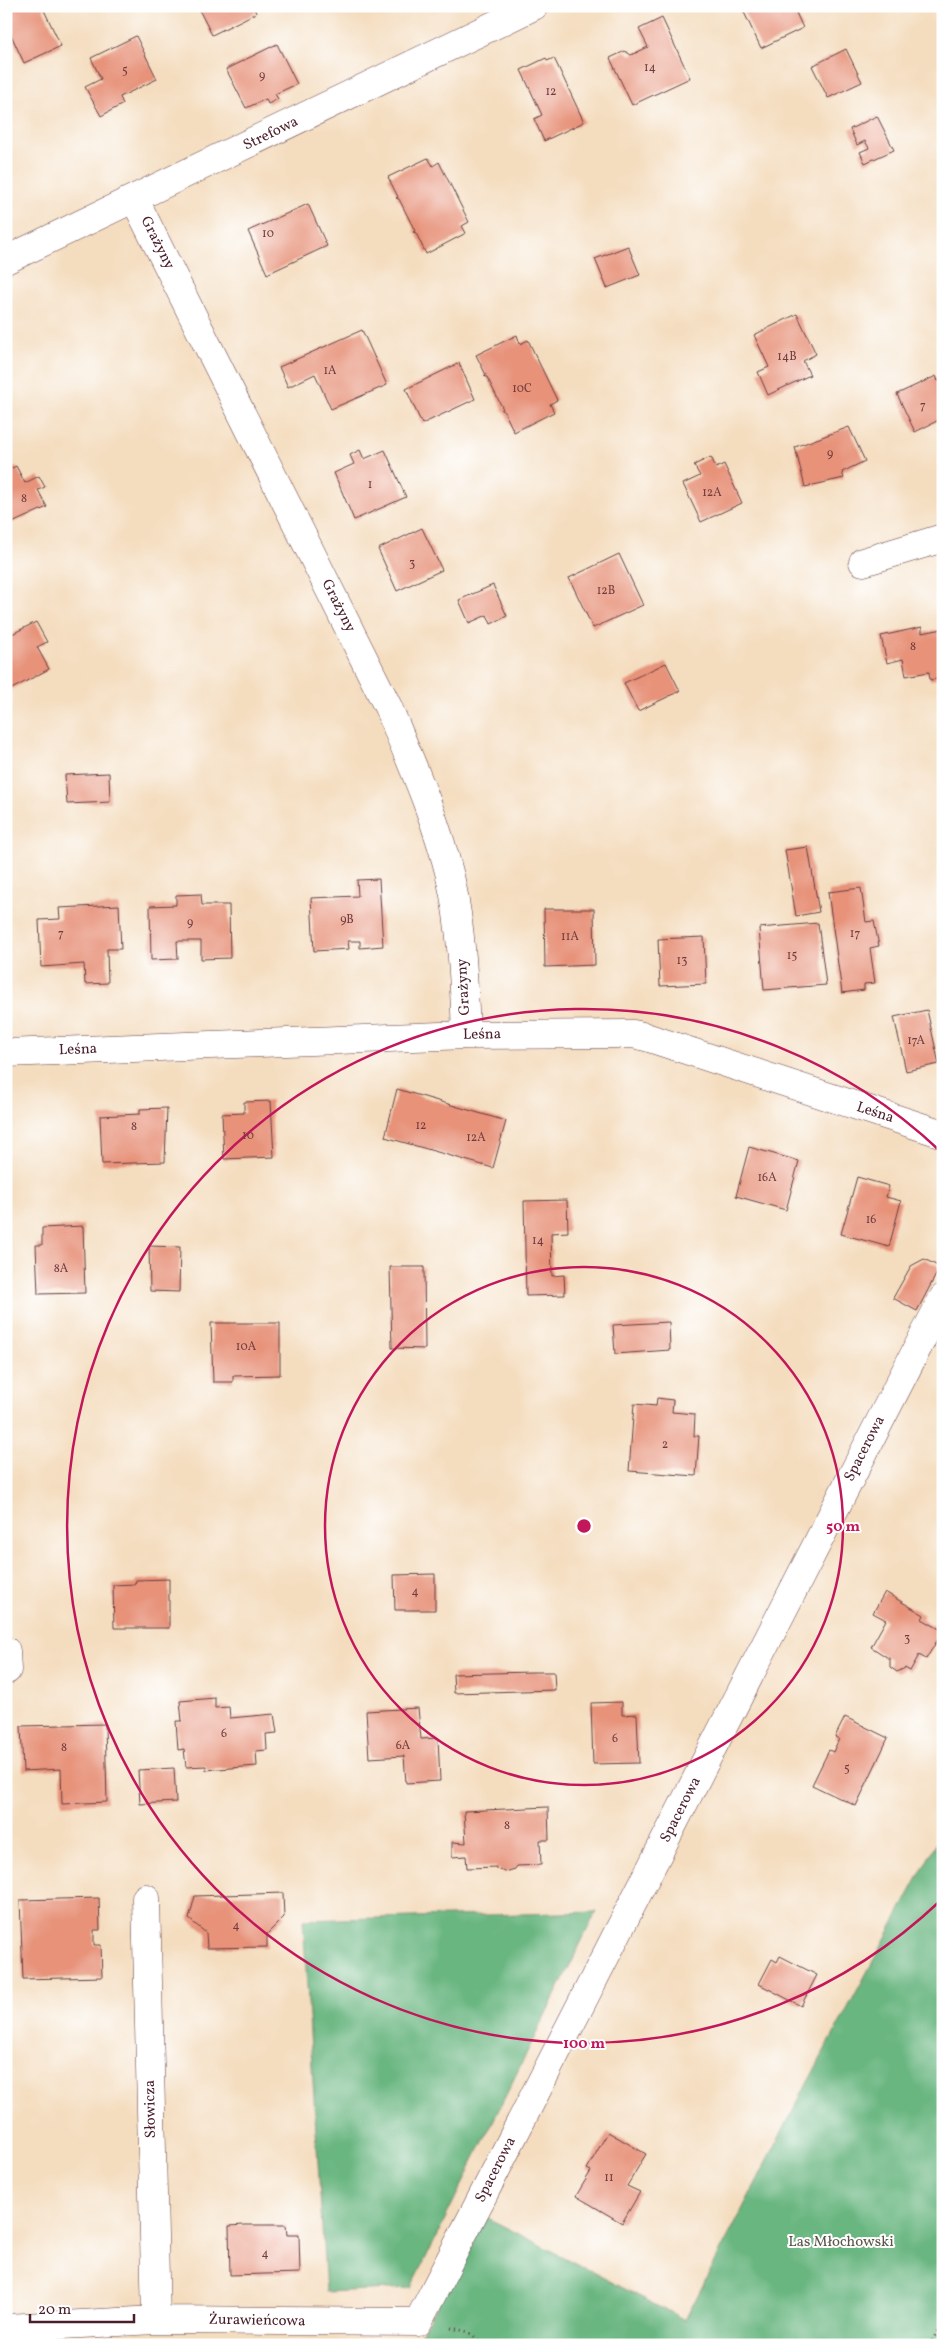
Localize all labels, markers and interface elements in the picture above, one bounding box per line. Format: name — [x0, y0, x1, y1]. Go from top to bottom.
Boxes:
house number: 14 — [644, 60, 656, 76]
house number: 5 — [122, 63, 128, 79]
house number: 9 — [259, 68, 265, 84]
house number: 12 — [545, 84, 557, 100]
street label: Strefowa — [240, 112, 302, 156]
street label: Grażyny — [135, 213, 179, 273]
house number: 10 — [262, 226, 274, 242]
house number: 14B — [777, 349, 797, 365]
house number: 1A — [323, 363, 337, 379]
house number: 10C — [512, 381, 532, 397]
house number: 7 — [920, 398, 926, 414]
house number: 9 — [827, 446, 833, 462]
house number: 1 — [368, 477, 372, 493]
house number: 12A — [702, 485, 722, 501]
house number: 8 — [21, 491, 27, 507]
house number: 3 — [409, 556, 415, 572]
street label: Grażyny — [316, 576, 360, 636]
house number: 12B — [597, 583, 615, 599]
house number: 8 — [910, 639, 916, 655]
house number: 9B — [340, 912, 354, 928]
house number: 9 — [187, 915, 193, 931]
house number: 7 — [58, 926, 64, 942]
house number: 17 — [850, 926, 860, 942]
house number: 11A — [561, 929, 579, 945]
house number: 15 — [787, 948, 797, 964]
house number: 13 — [677, 953, 687, 969]
street label: Grażyny — [452, 958, 476, 1016]
street label: Leśna — [463, 1024, 501, 1046]
house number: 17A — [907, 1033, 925, 1049]
street label: Leśna — [58, 1039, 98, 1061]
street label: Leśna — [854, 1097, 896, 1129]
house number: 12 — [415, 1118, 427, 1134]
house number: 8 — [131, 1119, 137, 1135]
house number: 10 — [242, 1128, 254, 1144]
house number: 12A — [466, 1130, 486, 1146]
house number: 16A — [757, 1170, 777, 1186]
house number: 16 — [866, 1212, 876, 1228]
house number: 14 — [532, 1233, 544, 1249]
house number: 8A — [54, 1261, 69, 1277]
house number: 10A — [236, 1339, 257, 1355]
street label: Spacerowa — [839, 1412, 891, 1486]
house number: 2 — [662, 1437, 668, 1453]
centre of rings — [575, 1517, 593, 1535]
text: 50 m — [826, 1517, 860, 1538]
house number: 4 — [411, 1584, 419, 1600]
house number: 3 — [904, 1631, 910, 1647]
house number: 6 — [221, 1726, 227, 1742]
house number: 6 — [612, 1731, 618, 1747]
house number: 6A — [396, 1738, 411, 1754]
house number: 8 — [61, 1740, 67, 1756]
house number: 5 — [844, 1761, 850, 1777]
street label: Spacerowa — [655, 1773, 707, 1847]
house number: 8 — [504, 1818, 510, 1834]
house number: 4 — [232, 1918, 240, 1934]
text: 100 m — [563, 2034, 606, 2055]
street label: Słowicza — [140, 2080, 162, 2138]
street label: Spacerowa — [470, 2133, 522, 2207]
house number: 11 — [604, 2170, 614, 2186]
park label: Las Młochowski — [788, 2232, 894, 2253]
house number: 4 — [261, 2246, 269, 2262]
scale bar — [30, 2291, 134, 2323]
text: 20 m — [38, 2300, 71, 2321]
street label: Żurawieńcowa — [208, 2310, 306, 2332]

